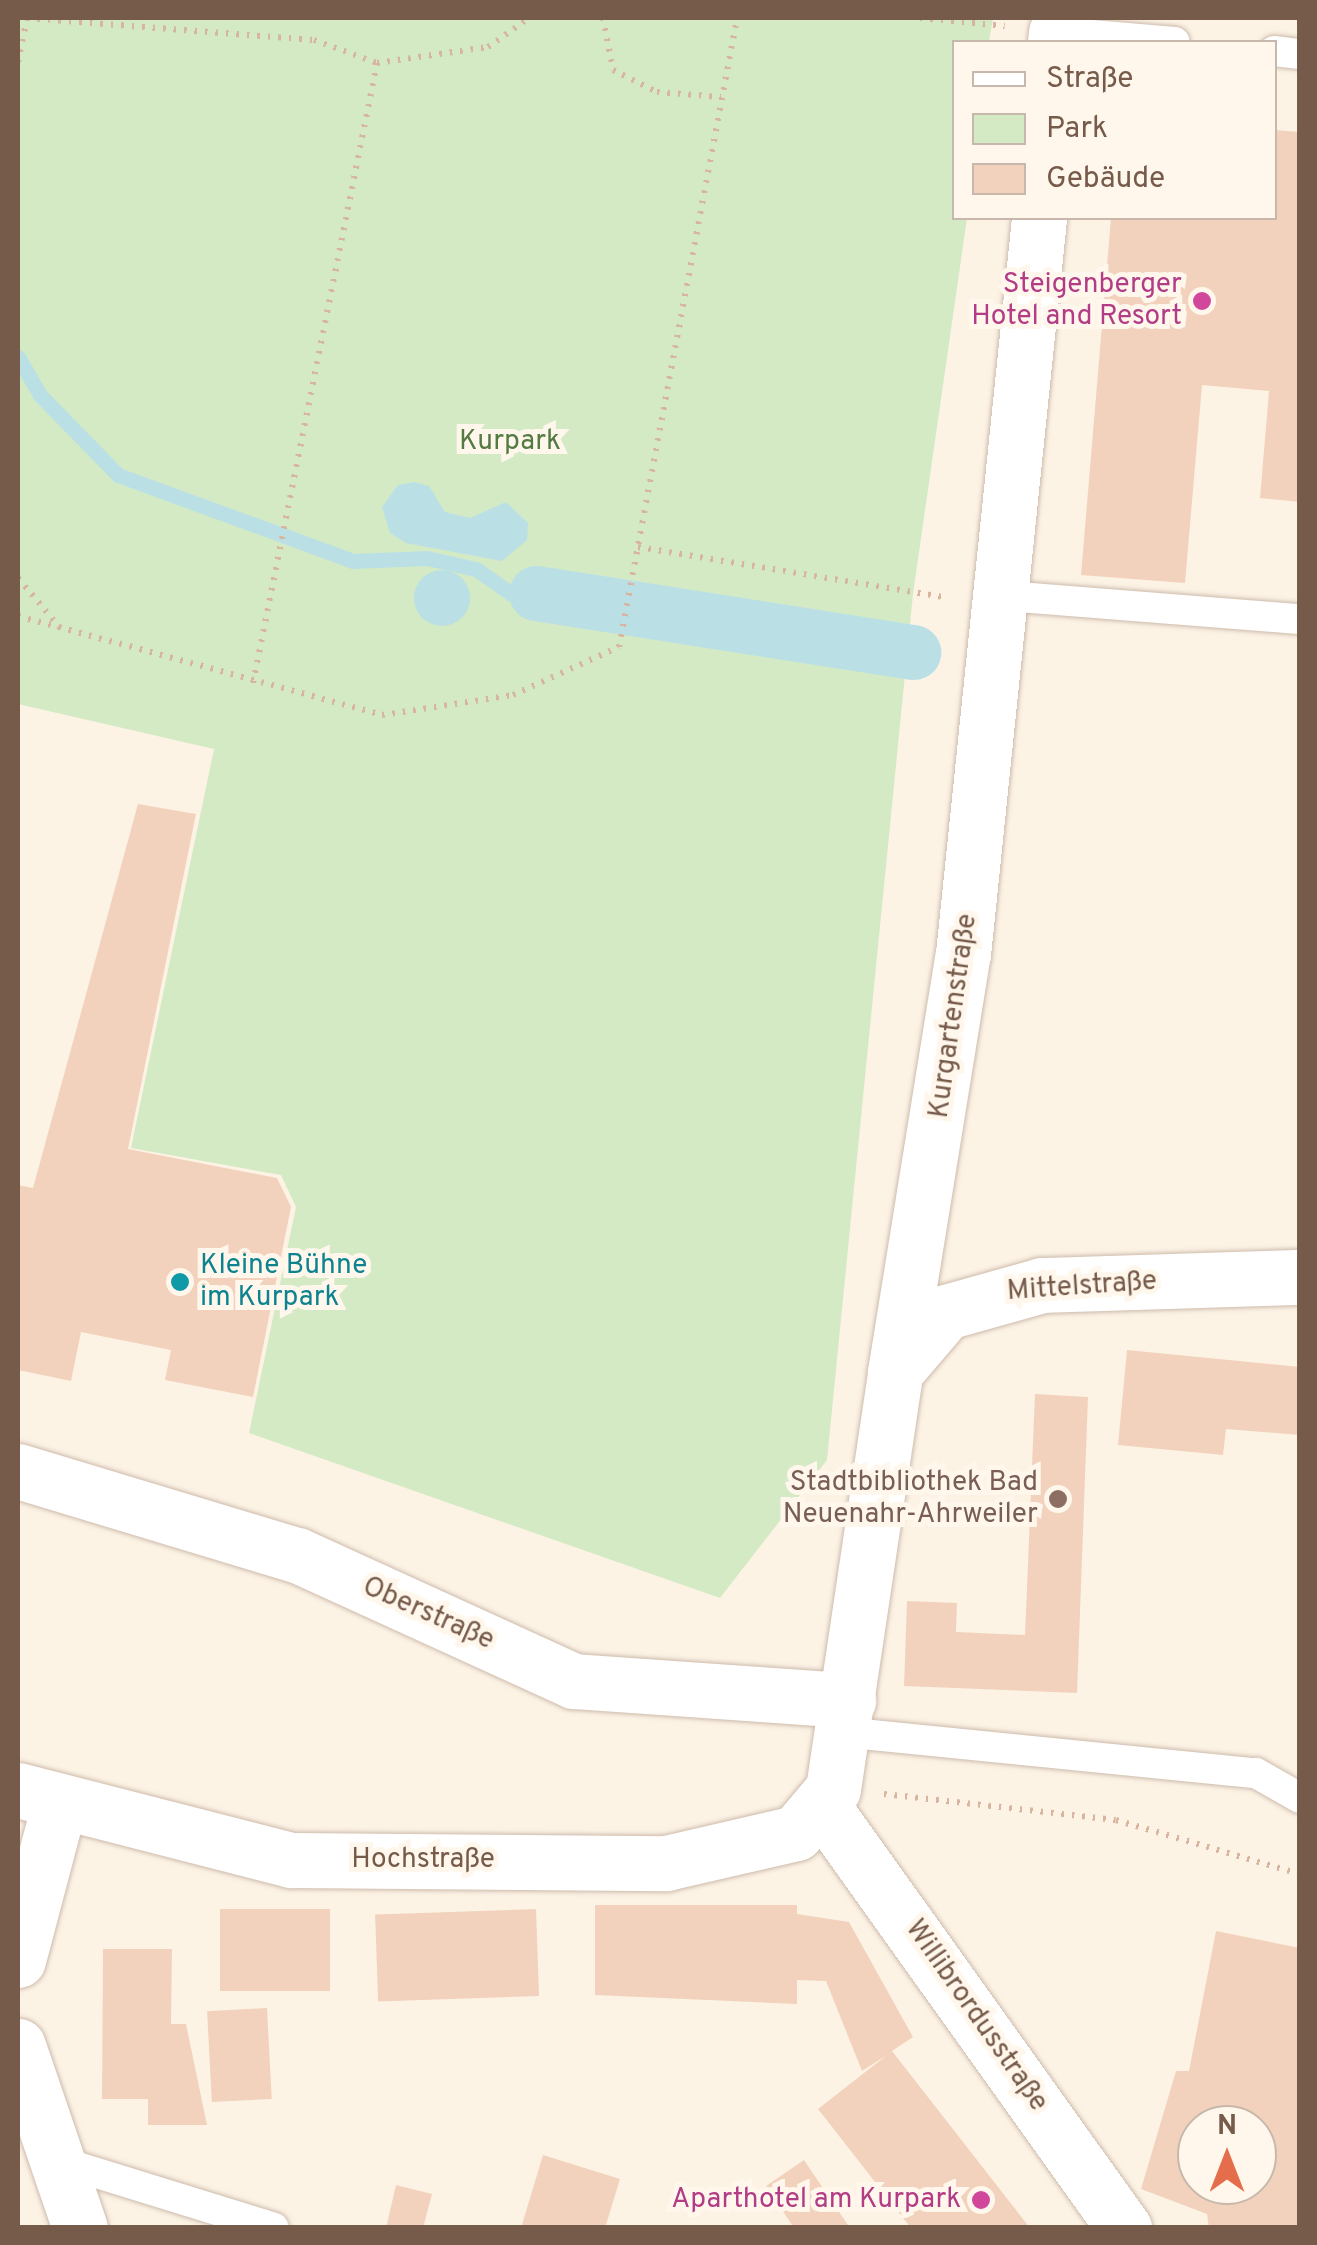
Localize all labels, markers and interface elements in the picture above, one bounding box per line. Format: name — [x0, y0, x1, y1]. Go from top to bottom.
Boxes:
legend — [952, 40, 1277, 220]
text: Straße — [1046, 61, 1133, 98]
text: Park — [1046, 111, 1108, 148]
text: Gebäude — [1046, 161, 1165, 198]
place label: Steigenberger Hotel and Resort — [971, 268, 1182, 334]
marker: Steigenberger Hotel and Resort — [1191, 290, 1213, 312]
park label: Kurpark — [459, 425, 561, 459]
street label: Kurgartenstraße — [923, 912, 985, 1120]
place label: Kleine Bühne im Kurpark — [200, 1249, 367, 1315]
street label: Mittelstraße — [1006, 1265, 1158, 1309]
marker: Kleine Bühne im Kurpark — [169, 1271, 191, 1293]
place label: Stadtbibliothek Bad Neuenahr-Ahrweiler — [783, 1466, 1038, 1532]
marker: Stadtbibliothek Bad Neuenahr-Ahrweiler — [1047, 1488, 1069, 1510]
street label: Oberstraße — [357, 1570, 499, 1658]
street label: Hochstraße — [351, 1843, 495, 1877]
street label: Willibrordusstraße — [897, 1914, 1055, 2118]
north arrow — [1177, 2105, 1277, 2205]
text: N — [1217, 2109, 1237, 2145]
place label: Aparthotel am Kurpark — [671, 2183, 961, 2217]
marker: Aparthotel am Kurpark — [970, 2189, 992, 2211]

